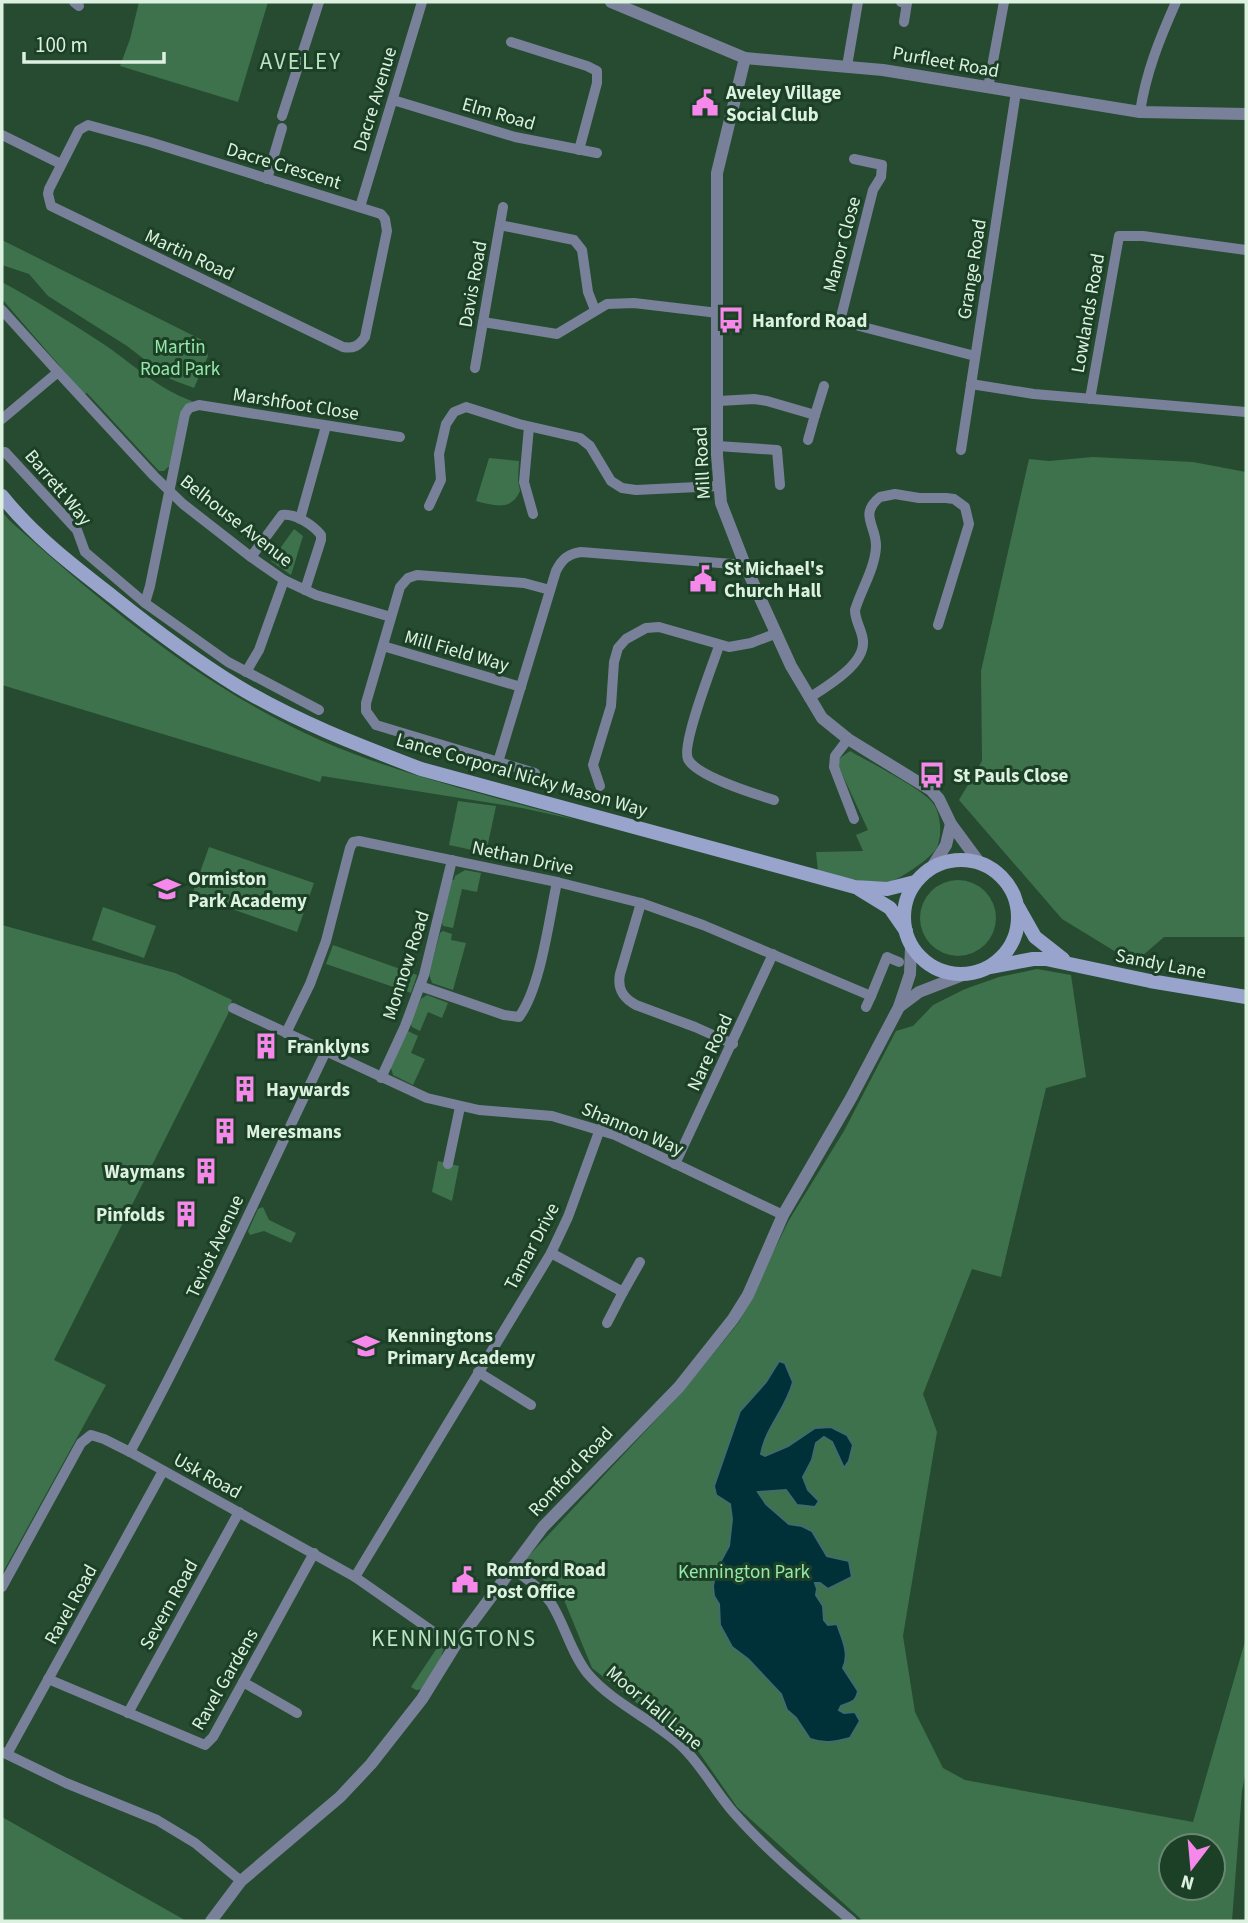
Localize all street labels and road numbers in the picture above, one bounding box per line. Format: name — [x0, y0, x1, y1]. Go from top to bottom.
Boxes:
street label: Purfleet Road — [890, 40, 1001, 85]
street label: Dacre Avenue — [347, 44, 404, 155]
street label: Elm Road — [459, 91, 538, 138]
street label: Dacre Crescent — [223, 136, 345, 197]
street label: Manor Close — [817, 194, 868, 295]
street label: Grange Road — [951, 217, 994, 321]
street label: Martin Road — [140, 223, 239, 288]
street label: Davis Road — [453, 239, 494, 330]
street label: Lowlands Road — [1065, 251, 1112, 375]
street label: Marshfoot Close — [231, 381, 361, 428]
street label: Mill Road — [687, 426, 718, 500]
street label: Barrett Way — [18, 444, 98, 532]
street label: Belhouse Avenue — [174, 469, 298, 574]
street label: Mill Field Way — [401, 624, 512, 679]
street label: Lance Corporal Nicky Mason Way — [393, 727, 651, 824]
street label: Nethan Drive — [469, 835, 576, 882]
street label: Monnow Road — [376, 907, 437, 1024]
street label: Sandy Lane — [1113, 942, 1208, 986]
street label: Nare Road — [681, 1010, 740, 1096]
street label: Shannon Way — [577, 1096, 688, 1163]
street label: Teviot Avenue — [180, 1191, 251, 1303]
street label: Tamar Drive — [498, 1198, 567, 1295]
street label: Romford Road — [522, 1421, 620, 1523]
street label: Usk Road — [168, 1447, 246, 1506]
street label: Severn Road — [133, 1555, 205, 1655]
street label: Ravel Road — [38, 1560, 104, 1650]
street label: Ravel Gardens — [185, 1624, 265, 1736]
street label: Moor Hall Lane — [600, 1660, 708, 1757]

